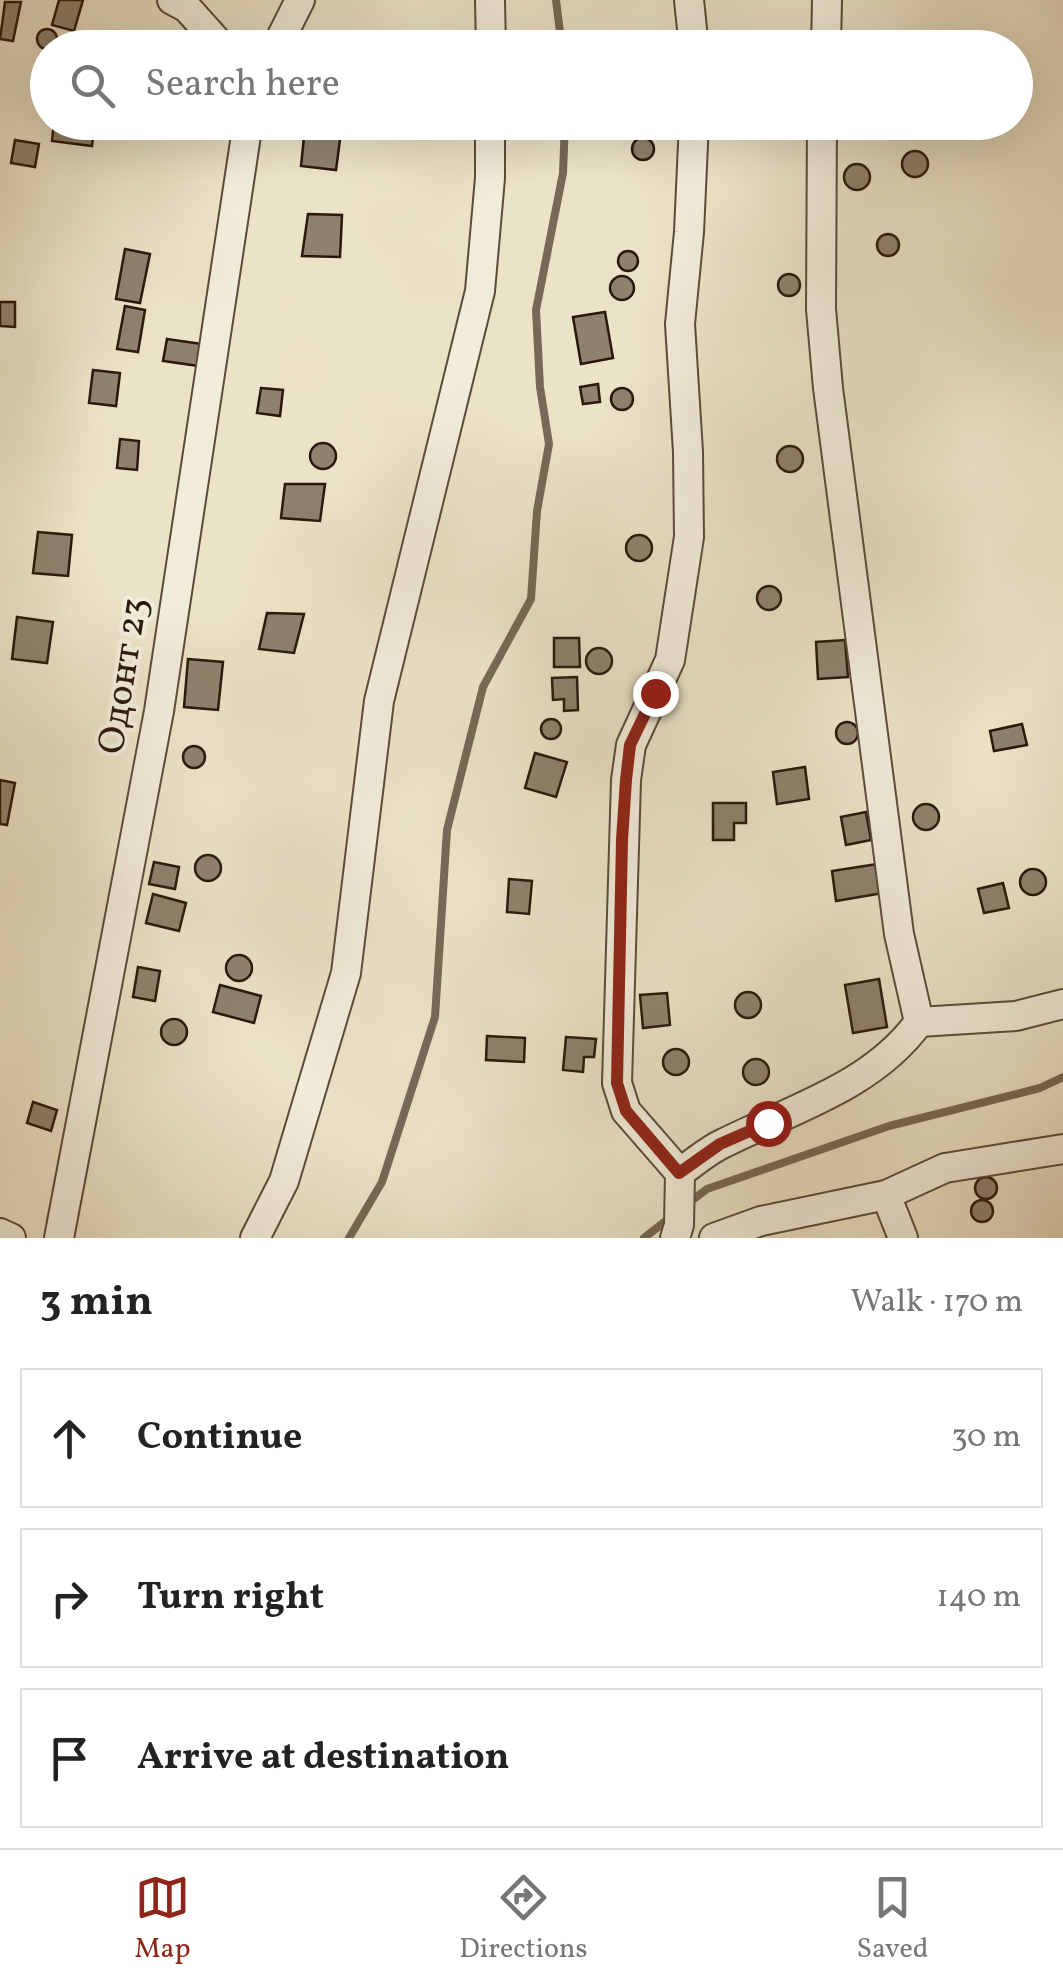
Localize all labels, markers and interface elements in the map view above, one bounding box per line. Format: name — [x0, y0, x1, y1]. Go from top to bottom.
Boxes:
search box — [30, 30, 1033, 140]
icon: search — [65, 58, 120, 113]
text: Search here — [145, 59, 340, 112]
street label: Одонт 23 — [86, 594, 164, 758]
route end — [633, 671, 679, 717]
route start — [746, 1101, 792, 1147]
text: 3 min — [40, 1274, 153, 1333]
text: Walk · 170 m — [851, 1281, 1023, 1325]
icon: ahead — [42, 1411, 97, 1466]
text: Continue — [137, 1412, 302, 1465]
text: 30 m — [951, 1416, 1021, 1460]
icon: right — [42, 1571, 97, 1626]
text: Turn right — [137, 1572, 324, 1625]
text: 140 m — [936, 1576, 1021, 1620]
icon: arrive — [42, 1731, 97, 1786]
text: Arrive at destination — [137, 1732, 510, 1785]
tab: Map — [134, 1870, 190, 1969]
tab: Directions — [459, 1870, 588, 1969]
tab: Saved — [856, 1870, 929, 1969]

